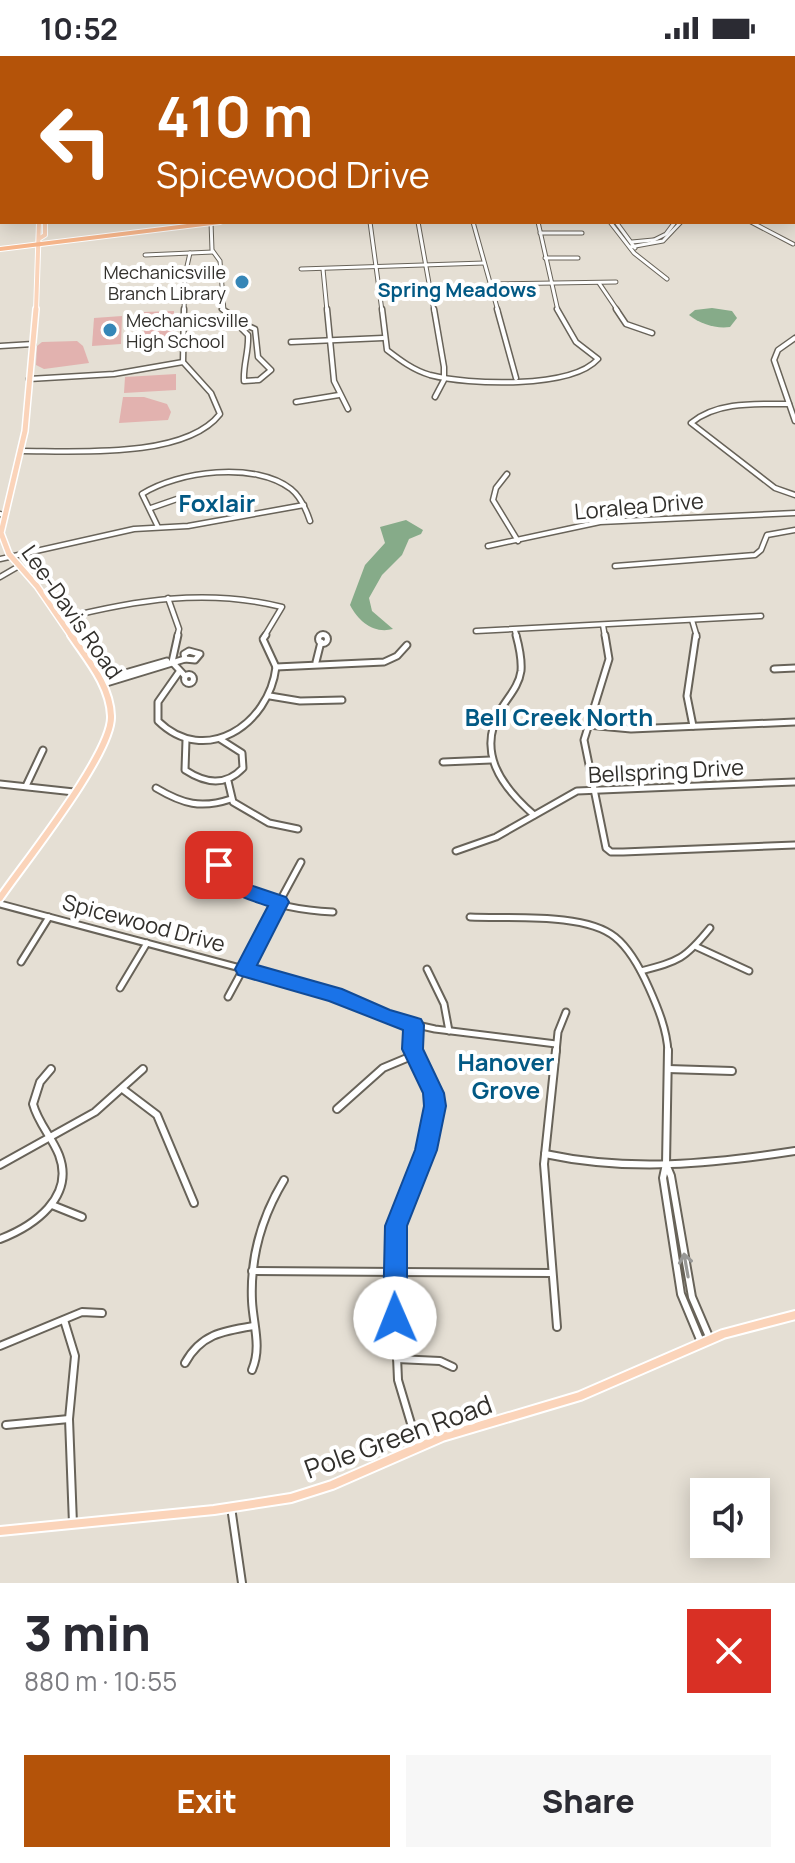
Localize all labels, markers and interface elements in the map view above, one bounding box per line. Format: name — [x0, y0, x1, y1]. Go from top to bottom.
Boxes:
text: 10:52 — [40, 8, 118, 49]
text: 410 m — [156, 77, 313, 154]
icon: left — [24, 88, 128, 192]
text: Spicewood Drive — [156, 150, 430, 199]
place label: Mechanicsville Branch Library — [103, 260, 227, 305]
marker: Mechanicsville Branch Library — [233, 273, 251, 291]
district label: Spring Meadows — [377, 276, 537, 303]
place label: Mechanicsville High School — [126, 308, 249, 353]
marker: Mechanicsville High School — [101, 321, 119, 339]
street label: Loralea Drive — [573, 485, 705, 527]
district label: Foxlair — [179, 486, 255, 519]
street label: Lee-Davis Road — [15, 539, 129, 685]
district label: Bell Creek North — [465, 700, 653, 733]
street label: Bellspring Drive — [587, 752, 745, 790]
pin — [185, 831, 253, 899]
icon: arrive — [197, 843, 241, 887]
street label: Spicewood Drive — [59, 887, 229, 959]
district label: Hanover Grove — [457, 1045, 555, 1106]
one-way arrow — [678, 1253, 693, 1278]
position arrow — [353, 1276, 437, 1360]
street label: Pole Green Road — [299, 1385, 497, 1487]
map controls — [690, 1478, 770, 1558]
button: sound — [690, 1478, 770, 1558]
text: 3 min — [24, 1600, 151, 1665]
button: close — [687, 1609, 771, 1693]
text: 880 m · 10:55 — [24, 1663, 177, 1699]
button: Exit — [24, 1755, 390, 1847]
button: Share — [406, 1755, 771, 1847]

